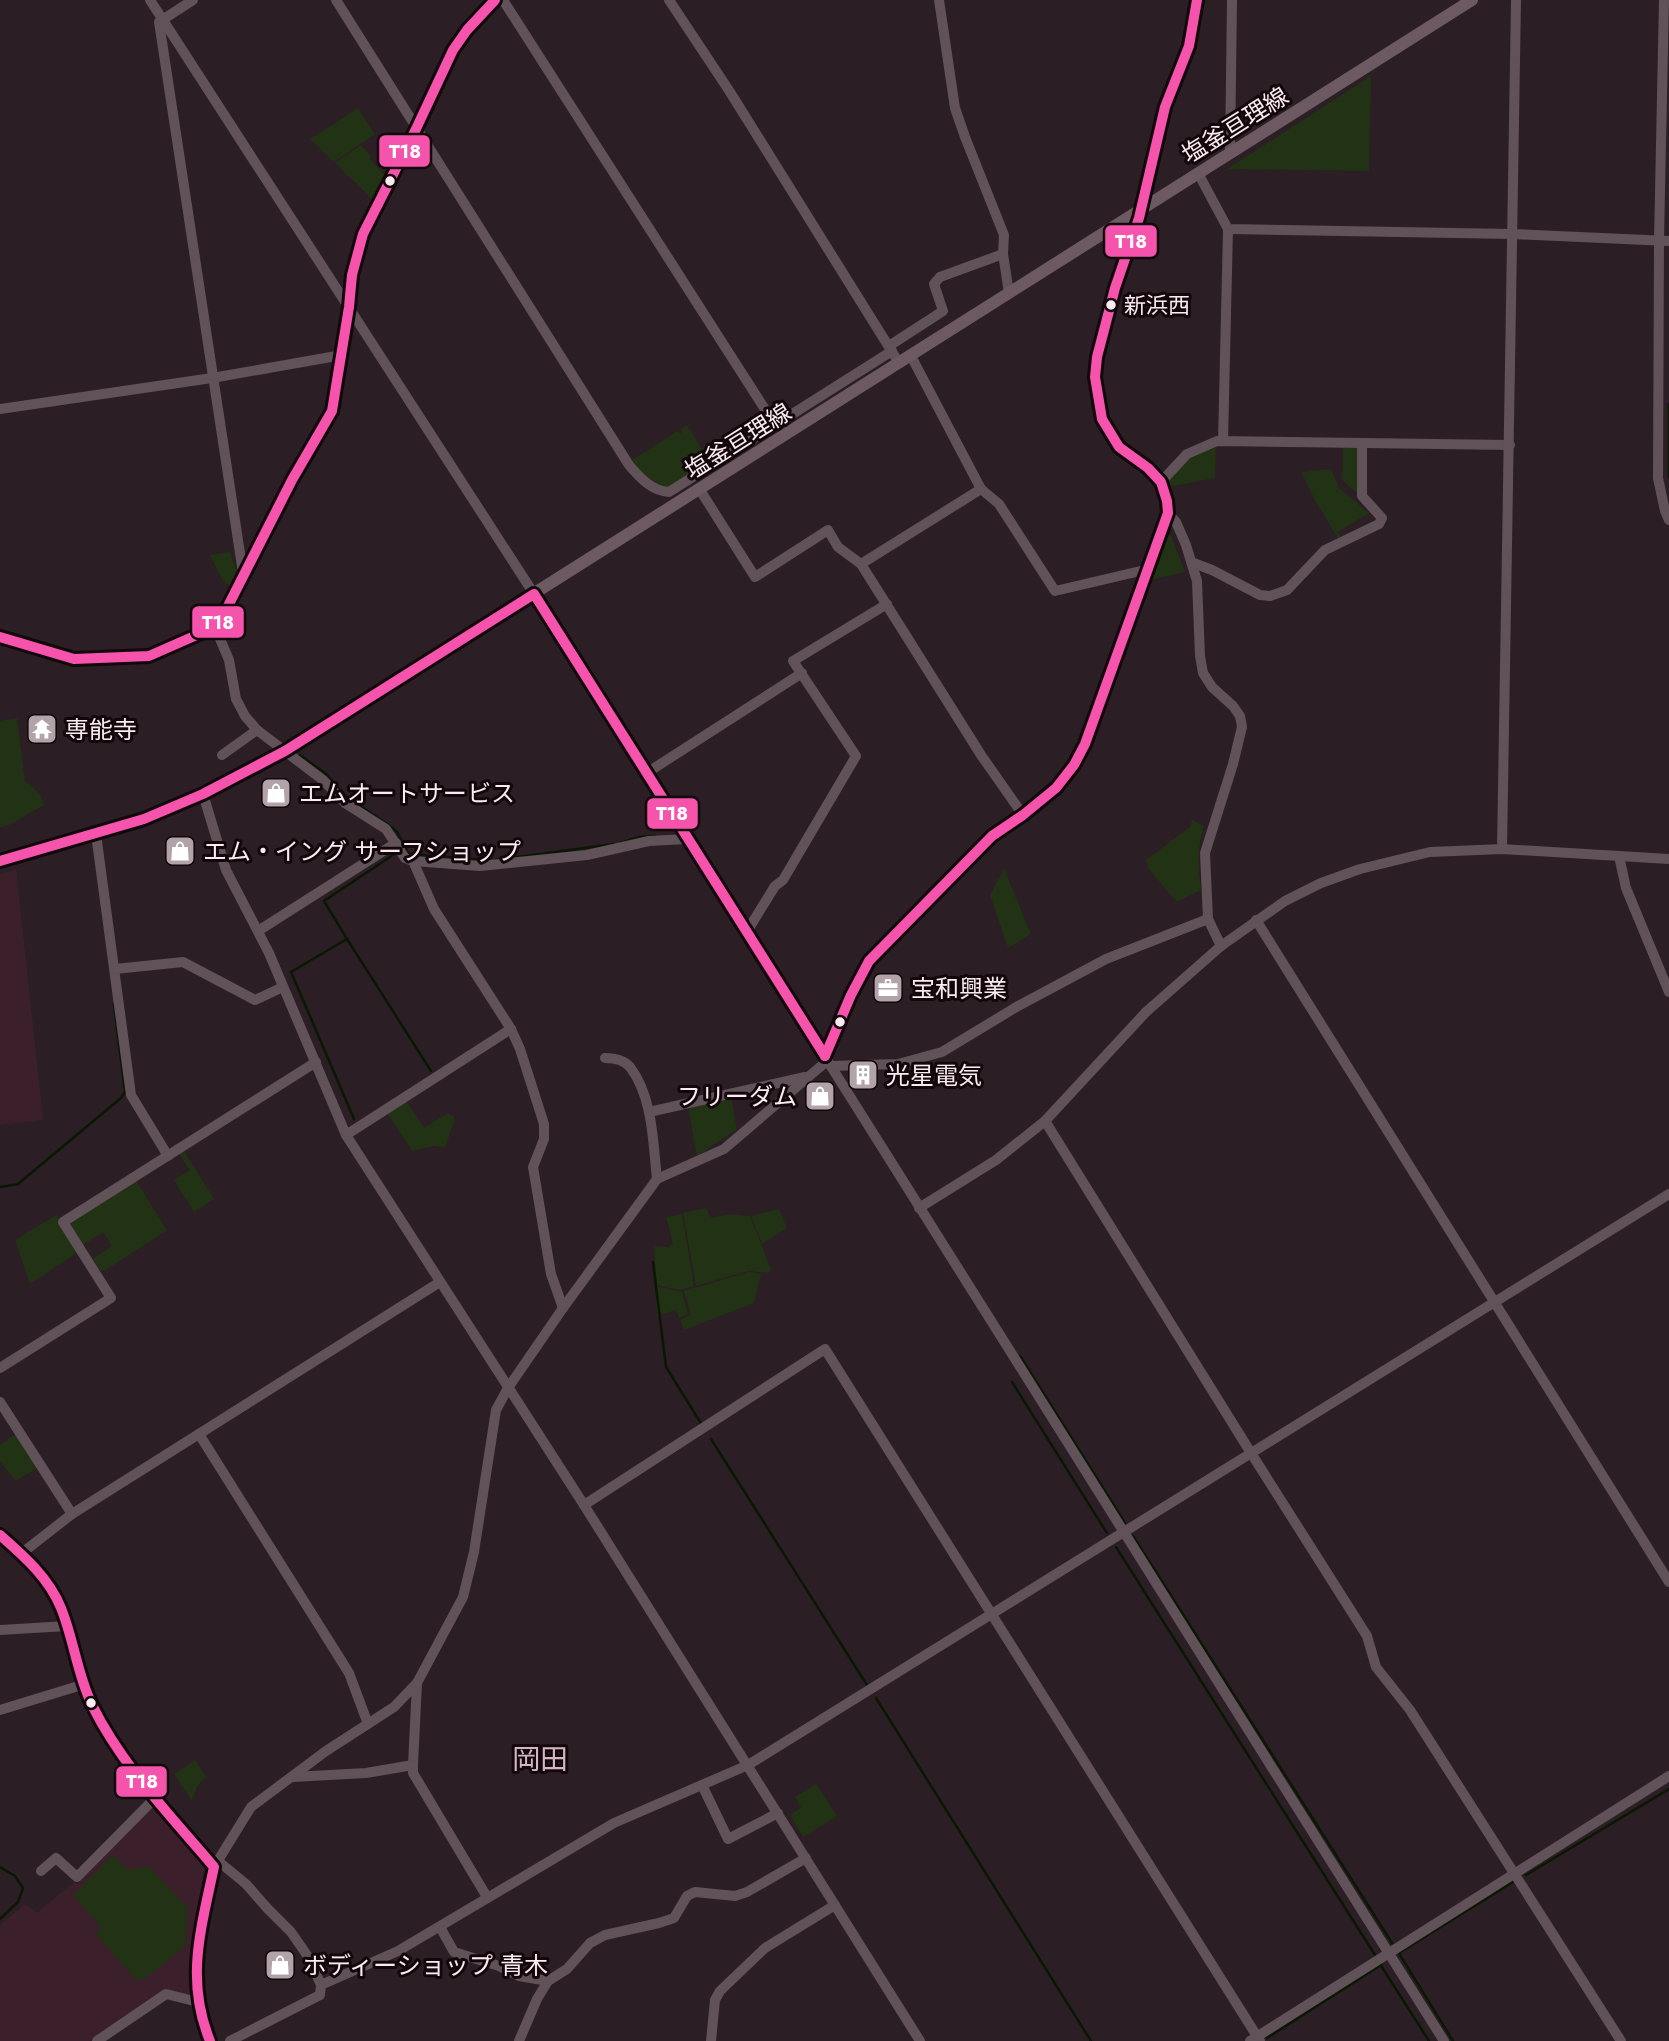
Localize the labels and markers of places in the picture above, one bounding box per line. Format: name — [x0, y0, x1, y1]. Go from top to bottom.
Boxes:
unlabelled marker — [383, 174, 397, 188]
place label: 新浜西 — [1124, 289, 1190, 321]
marker: 新浜西 — [1104, 298, 1118, 312]
temple icon: 専能寺 — [25, 712, 59, 746]
place label: 専能寺 — [65, 712, 137, 747]
shop icon: エムオートサービス — [259, 776, 293, 810]
place label: エムオートサービス — [299, 776, 515, 811]
shop icon: エム・イング サーフショップ — [163, 834, 197, 868]
place label: エム・イング サーフショップ — [203, 834, 521, 869]
office icon: 宝和興業 — [871, 971, 905, 1005]
place label: 宝和興業 — [911, 971, 1007, 1006]
unlabelled marker — [833, 1015, 847, 1029]
building icon: 光星電気 — [846, 1058, 880, 1092]
place label: 光星電気 — [886, 1058, 982, 1093]
place label: フリーダム — [677, 1079, 797, 1114]
shop icon: フリーダム — [803, 1079, 837, 1113]
unlabelled marker — [84, 1696, 98, 1710]
shop icon: ボディーショップ 青木 — [263, 1948, 297, 1982]
place label: ボディーショップ 青木 — [303, 1948, 548, 1983]

